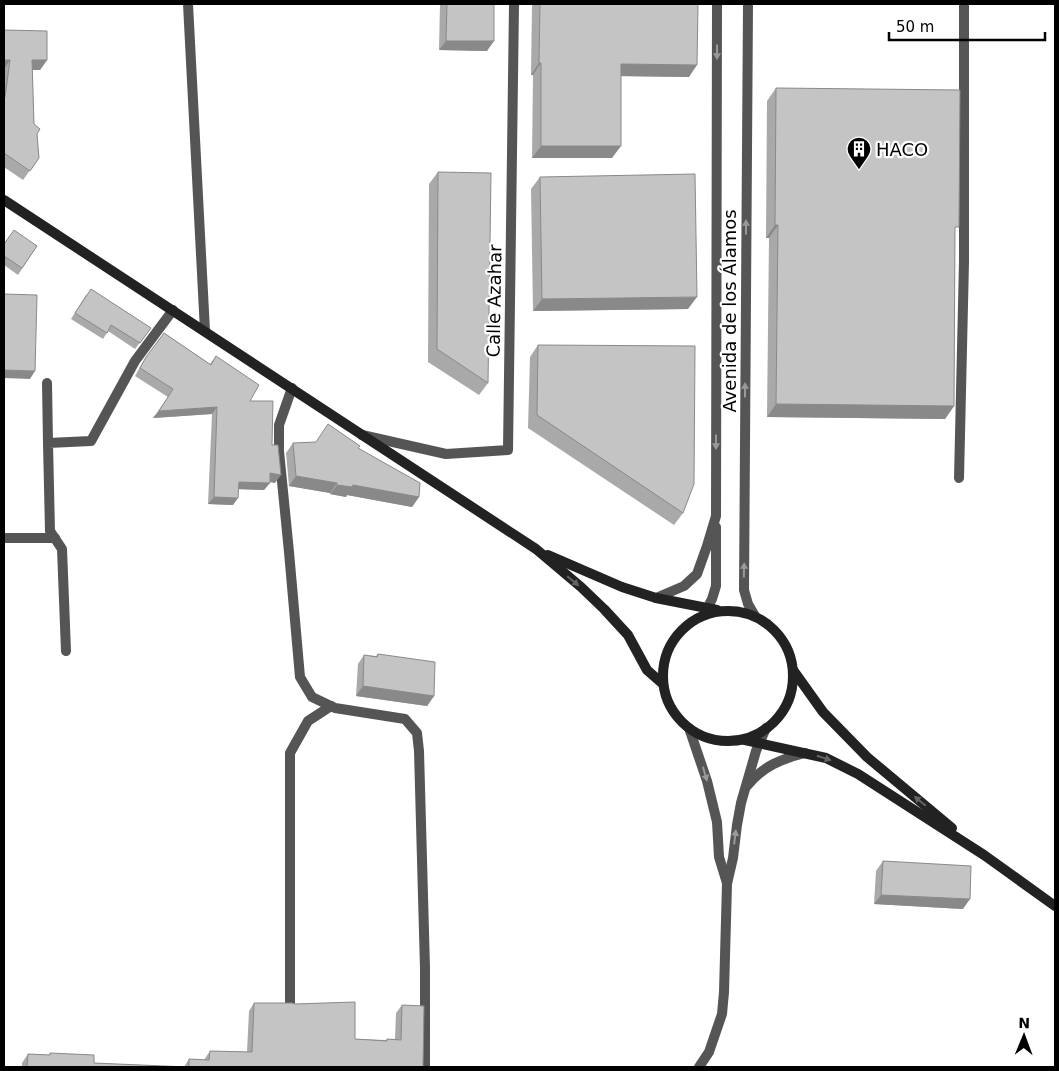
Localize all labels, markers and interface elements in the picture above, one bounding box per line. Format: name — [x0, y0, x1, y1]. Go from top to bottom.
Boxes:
scale bar — [889, 10, 1045, 42]
text: 50 m — [896, 18, 934, 36]
one-way arrow — [713, 45, 721, 61]
building icon: HACO — [846, 136, 872, 170]
place label: HACO — [876, 139, 928, 160]
street label: Avenida de los Álamos — [719, 209, 740, 413]
one-way arrow — [742, 219, 750, 235]
street label: Calle Azahar — [483, 244, 505, 358]
one-way arrow — [741, 382, 749, 398]
one-way arrow — [712, 435, 720, 451]
one-way arrow — [740, 562, 748, 578]
one-way arrow — [567, 575, 580, 586]
one-way arrow — [816, 754, 831, 762]
one-way arrow — [702, 767, 710, 782]
one-way arrow — [913, 795, 926, 806]
one-way arrow — [731, 828, 739, 844]
north arrow — [999, 1011, 1049, 1061]
text: N — [1018, 1015, 1030, 1031]

